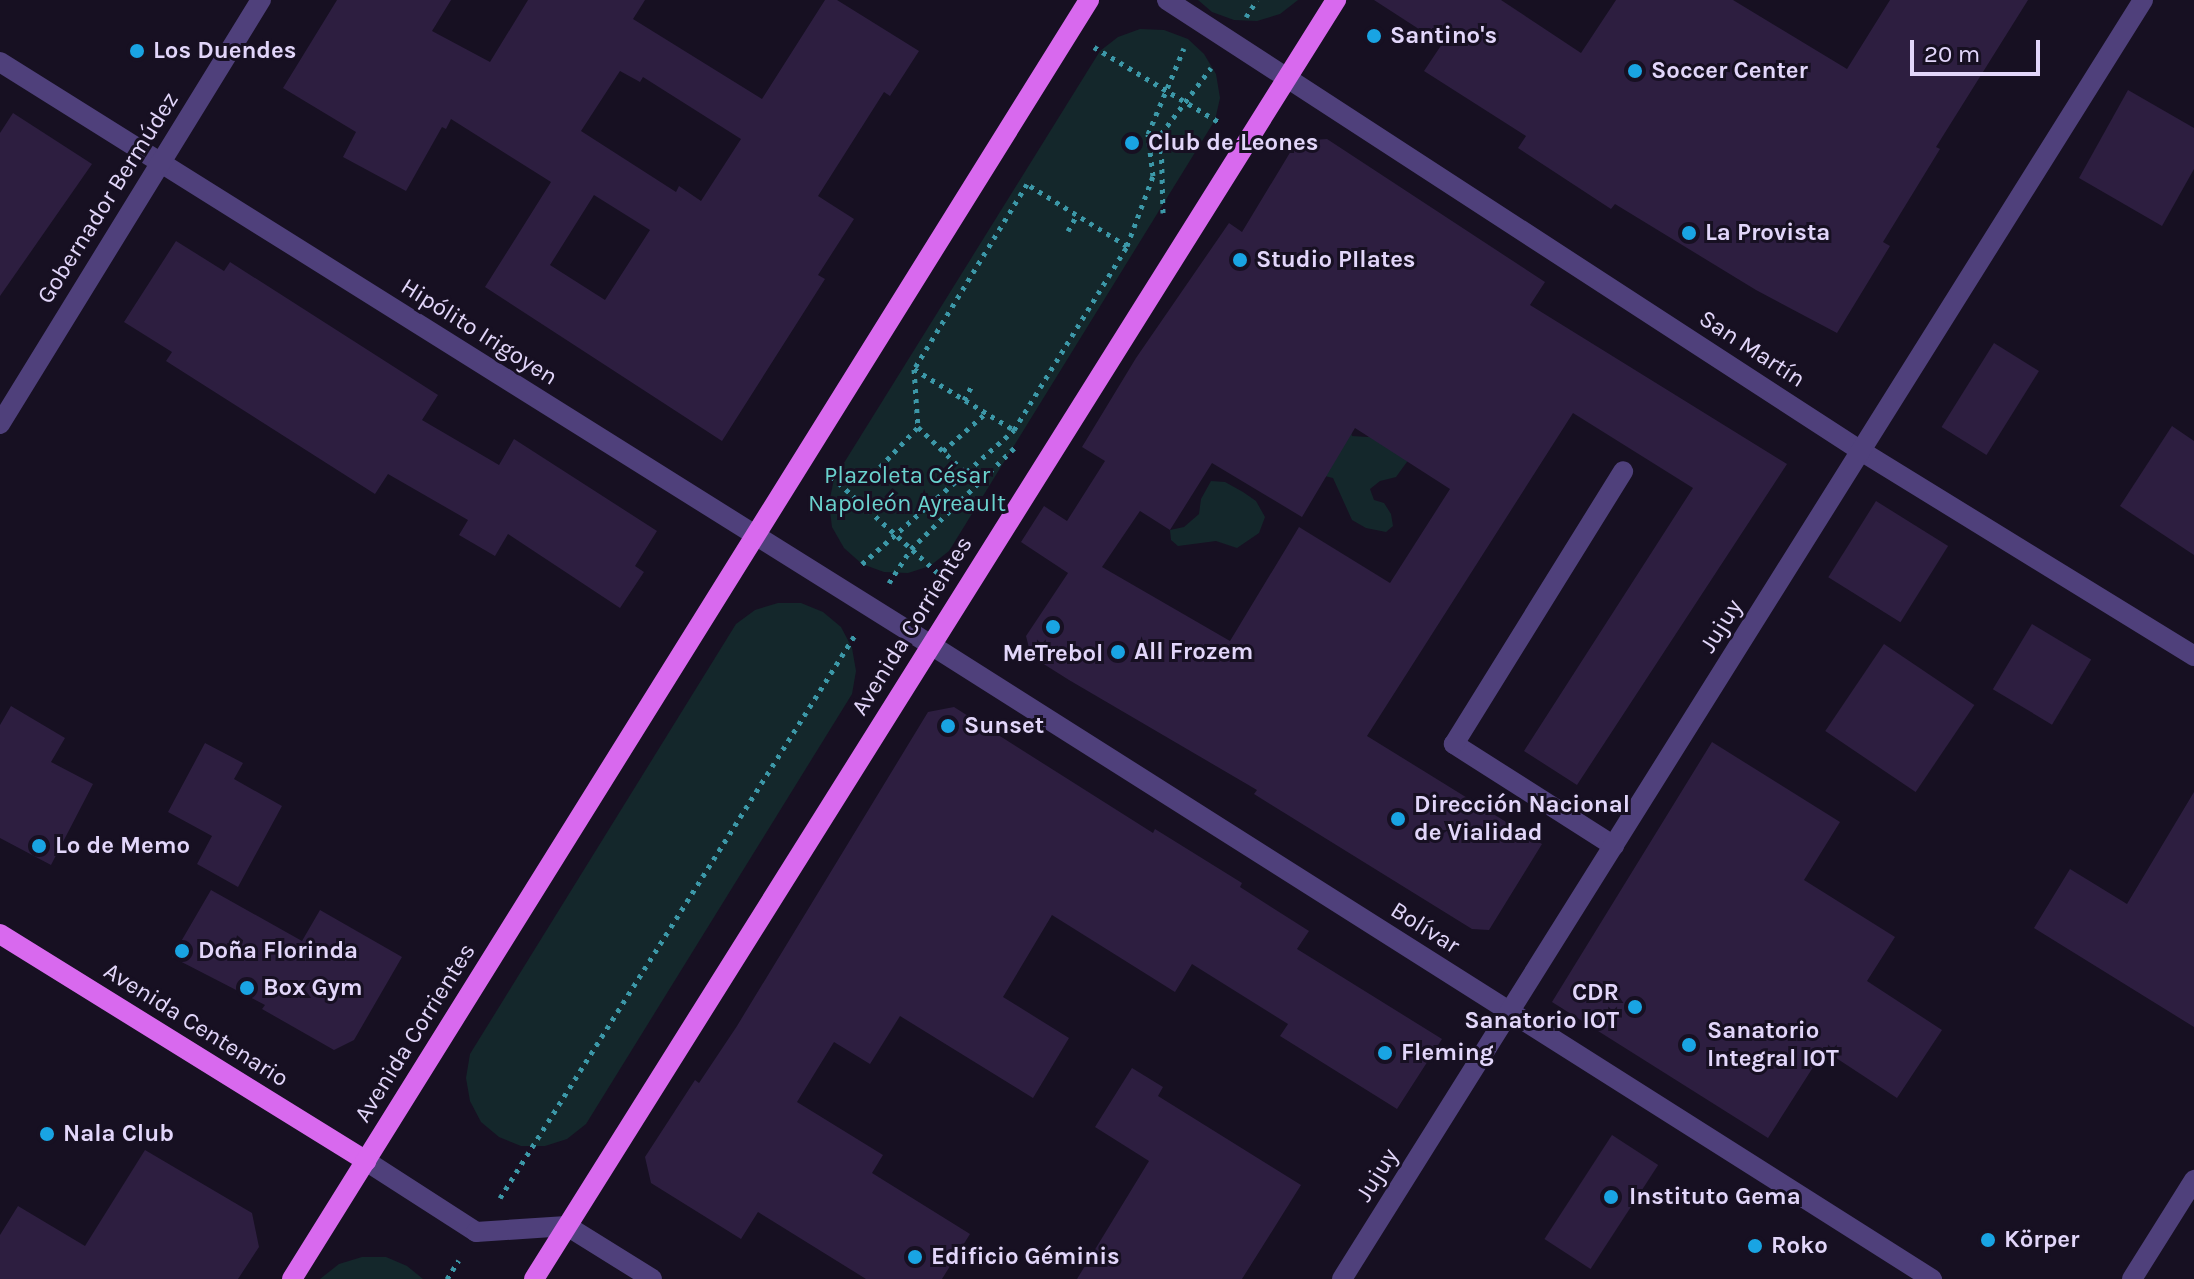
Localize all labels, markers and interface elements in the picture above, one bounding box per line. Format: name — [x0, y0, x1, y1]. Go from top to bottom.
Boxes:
place label: Santino's — [1390, 22, 1497, 50]
scale bar — [1914, 24, 2044, 74]
marker: Santino's — [1365, 27, 1383, 45]
place label: Los Duendes — [153, 37, 296, 65]
text: 20 m — [1924, 40, 1980, 68]
marker: Los Duendes — [128, 42, 146, 60]
place label: Soccer Center — [1651, 57, 1808, 85]
marker: Soccer Center — [1626, 62, 1644, 80]
street label: Gobernador Bermúdez — [31, 87, 185, 309]
place label: Club de Leones — [1148, 129, 1318, 157]
marker: Club de Leones — [1123, 134, 1141, 152]
place label: La Provista — [1705, 219, 1830, 247]
marker: La Provista — [1680, 224, 1698, 242]
place label: Studio PIlates — [1256, 246, 1416, 274]
marker: Studio PIlates — [1231, 251, 1249, 269]
street label: Hipólito Irigoyen — [395, 272, 563, 392]
street label: San Martín — [1694, 304, 1810, 394]
park label: Plazoleta César Napoleón Ayreault — [808, 462, 1006, 518]
street label: Avenida Corrientes — [845, 531, 979, 721]
street label: Jujuy — [1694, 594, 1748, 658]
marker: MeTrebol — [1044, 618, 1062, 636]
place label: All Frozem — [1134, 638, 1253, 666]
place label: MeTrebol — [1003, 640, 1103, 668]
marker: All Frozem — [1109, 643, 1127, 661]
place label: Sunset — [964, 712, 1044, 740]
marker: Sunset — [939, 717, 957, 735]
place label: Dirección Nacional de Vialidad — [1414, 791, 1630, 847]
marker: Dirección Nacional de Vialidad — [1389, 810, 1407, 828]
place label: Lo de Memo — [55, 832, 190, 860]
marker: Lo de Memo — [30, 837, 48, 855]
street label: Bolívar — [1385, 896, 1465, 960]
place label: Doña Florinda — [198, 937, 358, 965]
street label: Avenida Corrientes — [348, 938, 482, 1128]
marker: Doña Florinda — [173, 942, 191, 960]
street label: Avenida Centenario — [99, 957, 293, 1093]
place label: Box Gym — [263, 974, 363, 1002]
marker: Box Gym — [238, 979, 256, 997]
place label: CDR Sanatorio IOT — [1464, 979, 1619, 1035]
marker: CDR Sanatorio IOT — [1626, 998, 1644, 1016]
place label: Sanatorio Integral IOT — [1707, 1017, 1839, 1073]
marker: Sanatorio Integral IOT — [1678, 1034, 1700, 1056]
place label: Fleming — [1401, 1039, 1494, 1067]
marker: Fleming — [1376, 1044, 1394, 1062]
place label: Nala Club — [63, 1120, 174, 1148]
marker: Nala Club — [38, 1125, 56, 1143]
street label: Jujuy — [1350, 1143, 1404, 1207]
place label: Instituto Gema — [1629, 1183, 1801, 1211]
marker: Instituto Gema — [1600, 1186, 1622, 1208]
place label: Körper — [2004, 1226, 2079, 1254]
marker: Körper — [1979, 1231, 1997, 1249]
place label: Roko — [1771, 1232, 1828, 1260]
marker: Roko — [1746, 1237, 1764, 1255]
place label: Edificio Géminis — [931, 1243, 1120, 1271]
marker: Edificio Géminis — [906, 1248, 924, 1266]

